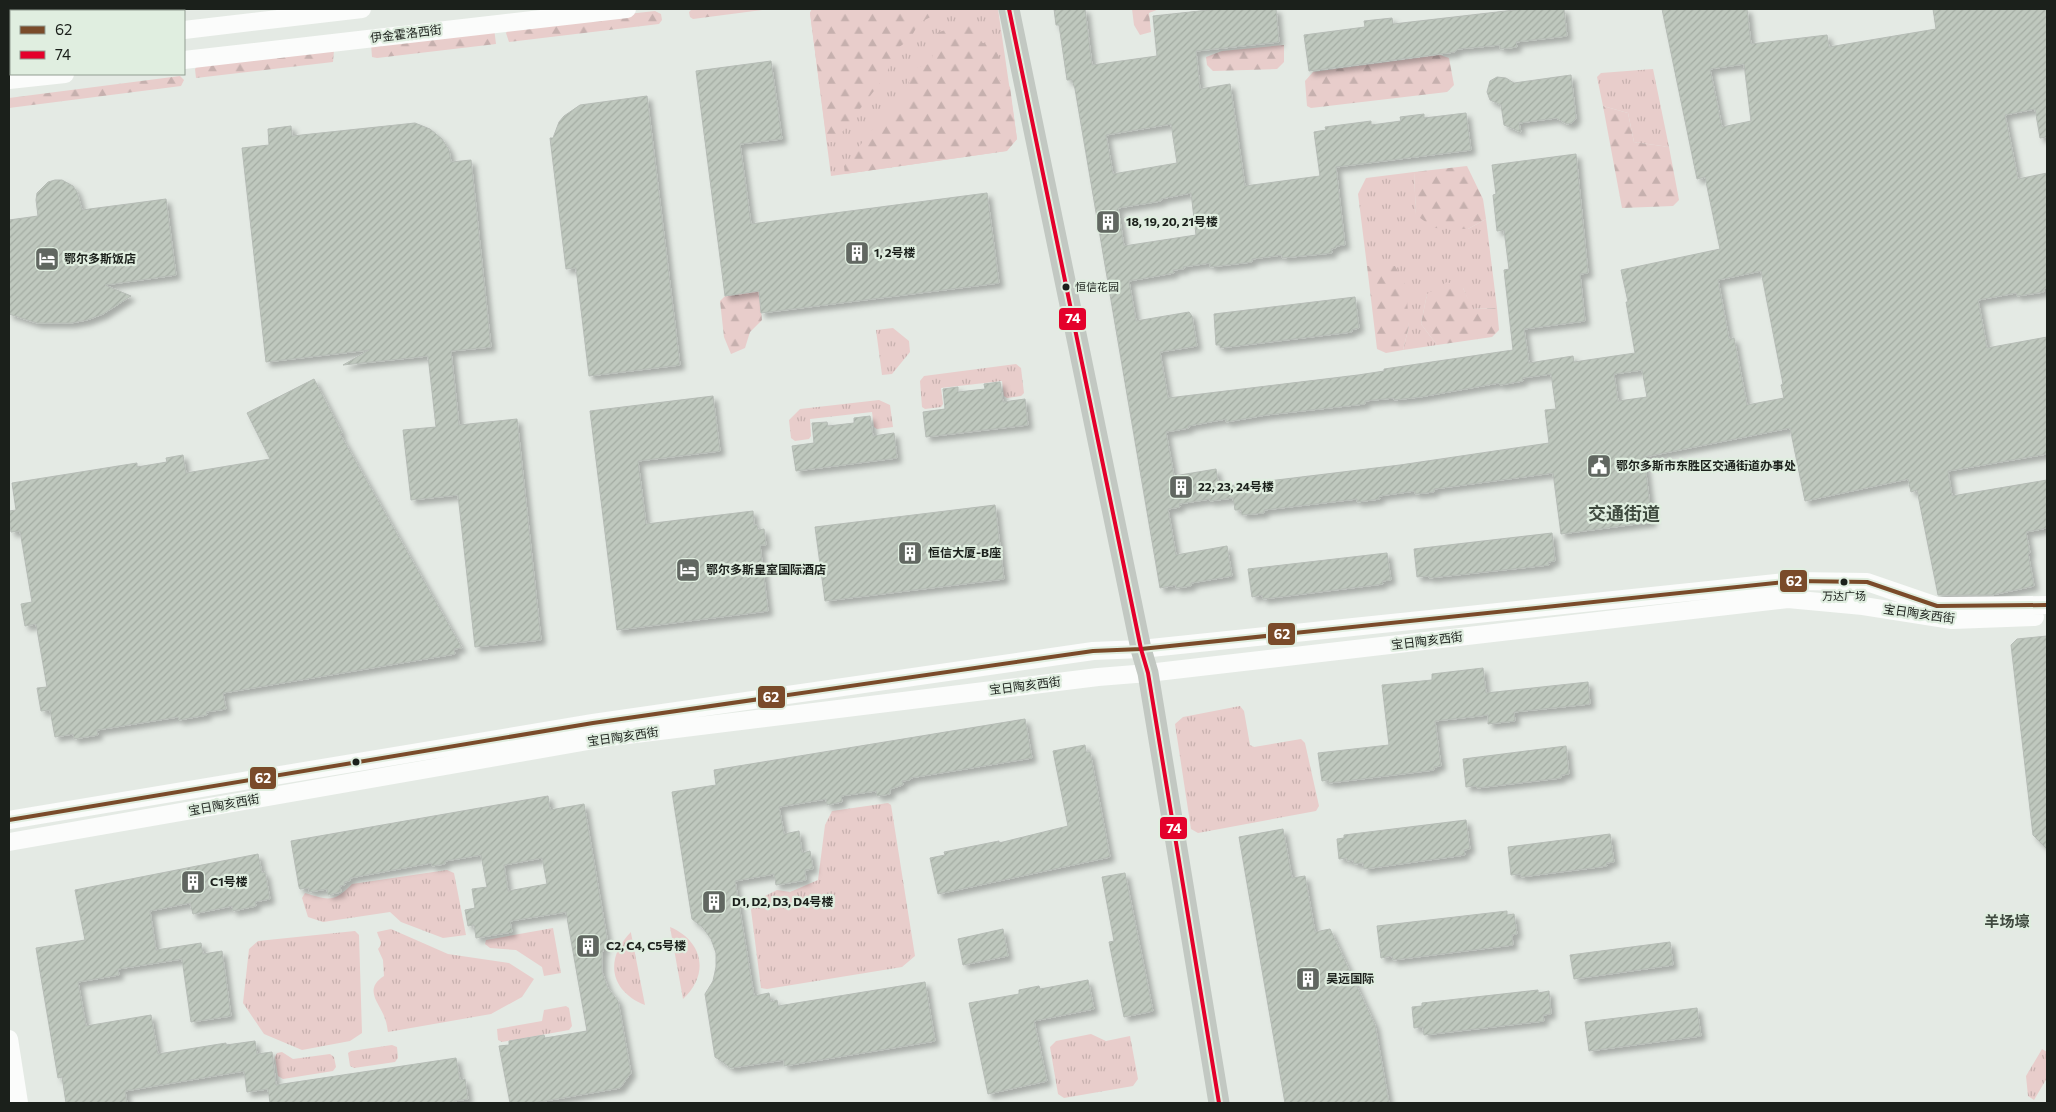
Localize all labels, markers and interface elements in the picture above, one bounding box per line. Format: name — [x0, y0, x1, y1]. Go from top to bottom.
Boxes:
legend — [10, 10, 185, 75]
text: 62 — [55, 20, 72, 38]
street label: 伊金霍洛西街 — [369, 22, 442, 44]
text: 74 — [55, 45, 71, 63]
building icon: 18, 19, 20, 21号楼 — [1095, 209, 1121, 235]
place label: 18, 19, 20, 21号楼 — [1126, 214, 1218, 228]
building icon: 1, 2号楼 — [844, 240, 870, 266]
place label: 1, 2号楼 — [874, 245, 916, 259]
hotel icon: 鄂尔多斯饭店 — [34, 246, 60, 272]
place label: 鄂尔多斯饭店 — [64, 251, 136, 265]
place label: 恒信花园 — [1075, 280, 1119, 293]
marker: 恒信花园 — [1061, 282, 1071, 292]
line badge: 74 — [1058, 307, 1087, 331]
text: 74 — [1065, 309, 1081, 326]
public building icon: 鄂尔多斯市东胜区交通街道办事处 — [1586, 453, 1612, 479]
place label: 鄂尔多斯市东胜区交通街道办事处 — [1616, 458, 1796, 472]
building icon: 22, 23, 24号楼 — [1168, 474, 1194, 500]
place label: 22, 23, 24号楼 — [1198, 479, 1274, 493]
district label: 交通街道 — [1588, 502, 1660, 524]
building icon: 恒信大厦-B座 — [897, 540, 923, 566]
place label: 恒信大厦-B座 — [928, 545, 1001, 559]
hotel icon: 鄂尔多斯皇室国际酒店 — [675, 557, 701, 583]
place label: 鄂尔多斯皇室国际酒店 — [706, 562, 826, 576]
line badge: 62 — [1779, 569, 1808, 593]
text: 62 — [1786, 572, 1802, 589]
marker: 万达广场 — [1839, 577, 1849, 587]
place label: 万达广场 — [1822, 589, 1866, 602]
street label: 宝日陶亥西街 — [1883, 601, 1956, 625]
line badge: 62 — [1267, 622, 1296, 646]
text: 62 — [1274, 625, 1290, 642]
street label: 宝日陶亥西街 — [1390, 629, 1463, 651]
street label: 宝日陶亥西街 — [988, 674, 1061, 696]
line badge: 62 — [757, 685, 786, 709]
text: 62 — [763, 688, 779, 705]
street label: 宝日陶亥西街 — [586, 724, 659, 748]
unlabelled marker — [351, 757, 361, 767]
line badge: 62 — [249, 766, 277, 790]
text: 62 — [255, 769, 271, 786]
street label: 宝日陶亥西街 — [187, 791, 261, 817]
line badge: 74 — [1159, 816, 1188, 840]
text: 74 — [1166, 819, 1182, 836]
building icon: C1号楼 — [180, 869, 206, 895]
place label: C1号楼 — [210, 874, 248, 888]
building icon: D1, D2, D3, D4号楼 — [701, 889, 727, 915]
place label: D1, D2, D3, D4号楼 — [732, 894, 834, 908]
district label: 羊场壕 — [1984, 912, 2030, 930]
building icon: C2, C4, C5号楼 — [575, 933, 601, 959]
place label: C2, C4, C5号楼 — [606, 938, 686, 952]
building icon: 昊远国际 — [1295, 966, 1321, 992]
place label: 昊远国际 — [1326, 971, 1374, 985]

